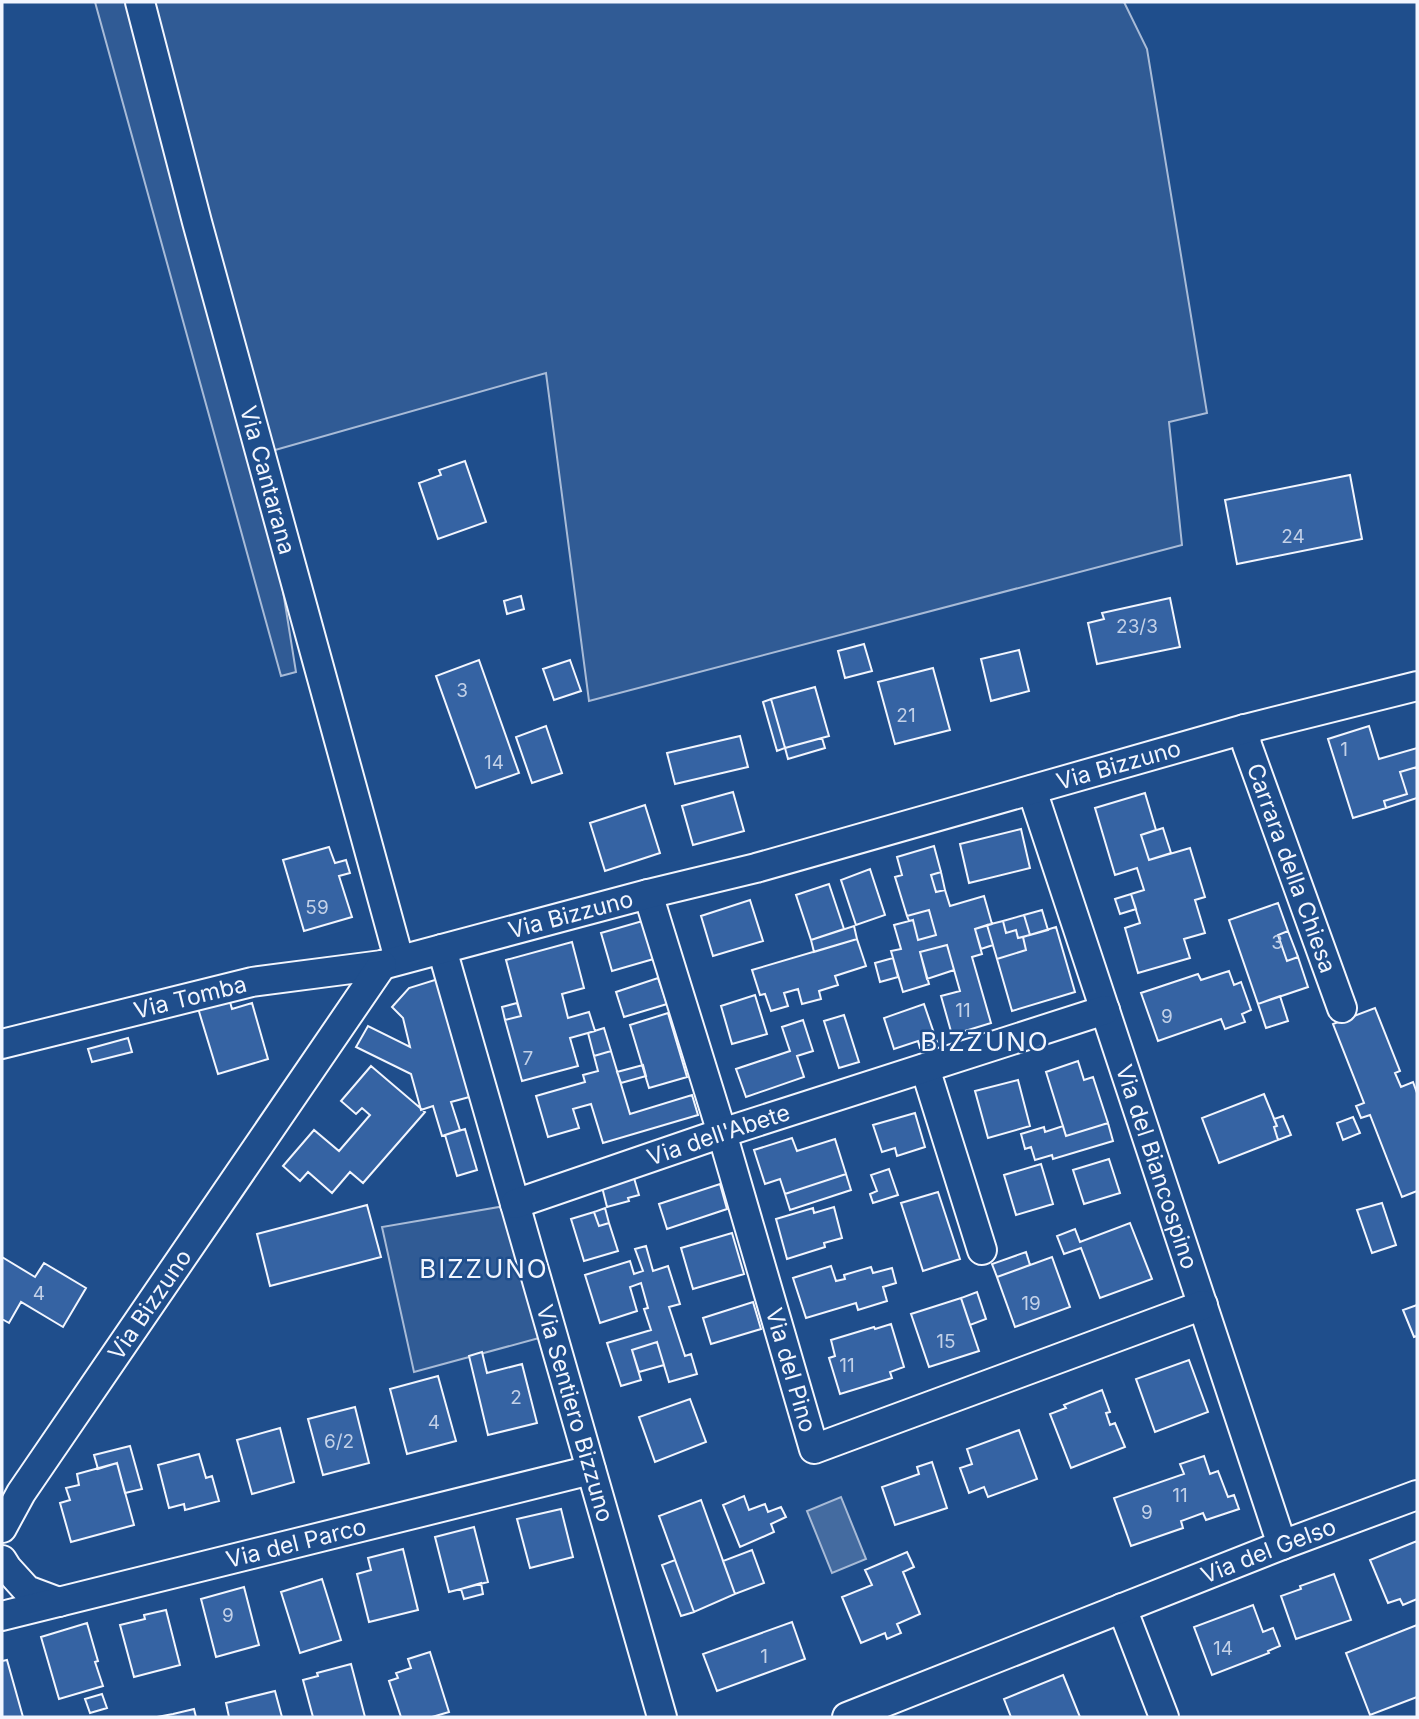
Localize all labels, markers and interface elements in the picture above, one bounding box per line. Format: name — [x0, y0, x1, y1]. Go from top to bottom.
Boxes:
street label: Via Cantarana — [234, 403, 301, 558]
house number: 24 — [1281, 525, 1305, 548]
house number: 23/3 — [1116, 615, 1158, 638]
house number: 3 — [456, 679, 468, 702]
house number: 21 — [896, 704, 916, 727]
street label: Via Bizzuno — [1053, 734, 1184, 796]
house number: 1 — [1340, 738, 1348, 761]
house number: 14 — [484, 751, 504, 774]
street label: Carrara della Chiesa — [1241, 759, 1342, 977]
street label: Via Bizzuno — [505, 885, 636, 945]
house number: 59 — [305, 896, 329, 919]
house number: 3 — [1271, 931, 1283, 954]
street label: Via Tomba — [131, 970, 250, 1025]
house number: 11 — [955, 999, 971, 1022]
house number: 9 — [1161, 1005, 1173, 1028]
district label: BIZZUNO — [920, 1026, 1050, 1057]
house number: 7 — [523, 1047, 533, 1070]
street label: Via del Biancospino — [1110, 1061, 1204, 1273]
street label: Via dell'Abete — [643, 1098, 793, 1172]
street label: Via Bizzuno — [102, 1244, 197, 1365]
district label: BIZZUNO — [419, 1253, 549, 1284]
house number: 4 — [33, 1282, 45, 1305]
house number: 19 — [1021, 1292, 1041, 1315]
street label: Via Sentiero Bizzuno — [531, 1301, 619, 1525]
street label: Via del Pino — [760, 1305, 822, 1435]
house number: 15 — [936, 1330, 956, 1353]
house number: 11 — [839, 1354, 855, 1377]
house number: 2 — [510, 1386, 522, 1409]
house number: 4 — [428, 1411, 440, 1434]
house number: 6/2 — [324, 1430, 354, 1453]
house number: 11 — [1172, 1484, 1188, 1507]
house number: 9 — [1141, 1501, 1153, 1524]
street label: Via del Parco — [223, 1512, 369, 1574]
street label: Via del Gelso — [1197, 1512, 1340, 1590]
house number: 9 — [222, 1604, 234, 1627]
house number: 14 — [1213, 1637, 1233, 1660]
house number: 1 — [760, 1645, 768, 1668]

